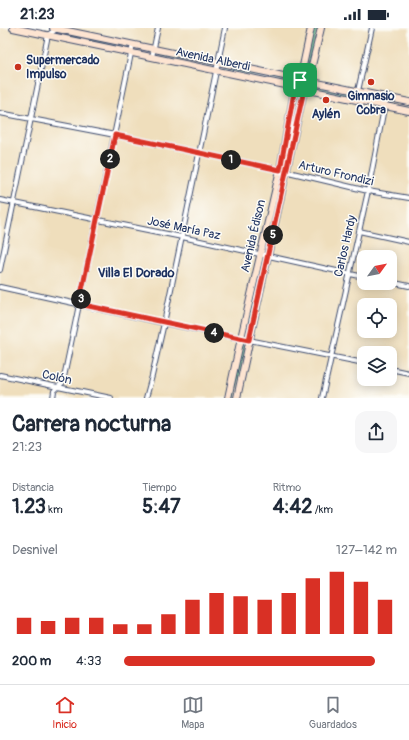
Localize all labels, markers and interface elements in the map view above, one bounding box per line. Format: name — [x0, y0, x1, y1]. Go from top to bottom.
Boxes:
text: 21:23 — [20, 5, 55, 24]
street label: Avenida Alberdi — [174, 44, 251, 75]
place label: Supermercado Impulso — [26, 53, 100, 82]
marker: Supermercado Impulso — [13, 62, 23, 72]
pin — [283, 63, 317, 97]
icon: arrive — [289, 69, 311, 91]
marker: Gimnasio Cobra — [366, 77, 376, 87]
place label: Gimnasio Cobra — [348, 89, 395, 118]
marker: Aylén — [321, 95, 331, 105]
place label: Aylén — [312, 107, 340, 122]
pin: 2 — [100, 149, 120, 169]
pin: 1 — [221, 150, 241, 170]
text: 2 — [107, 152, 113, 165]
text: 1 — [229, 153, 233, 166]
street label: Arturo Frondizi — [297, 158, 375, 189]
street label: Avenida Édison — [237, 198, 269, 274]
street label: José María Paz — [146, 213, 222, 244]
street label: Carlos Hardy — [331, 214, 360, 278]
pin: 5 — [263, 225, 283, 245]
text: 5 — [270, 228, 276, 241]
north arrow — [357, 250, 397, 290]
map controls — [357, 250, 397, 386]
district label: Villa El Dorado — [98, 265, 174, 281]
pin: 3 — [71, 289, 91, 309]
text: 3 — [78, 292, 84, 305]
button: locate — [357, 298, 397, 338]
pin: 4 — [204, 323, 224, 343]
text: 4 — [211, 326, 217, 339]
button: layers — [357, 346, 397, 386]
street label: Colón — [41, 367, 73, 388]
text: Carrera nocturna — [12, 410, 171, 438]
button: share — [355, 411, 397, 453]
text: 21:23 — [12, 439, 42, 455]
text: Distancia — [12, 481, 54, 494]
text: Tiempo — [142, 481, 177, 494]
text: Ritmo — [273, 481, 301, 494]
text: 1.23 — [12, 494, 46, 519]
text: 5:47 — [142, 494, 181, 519]
text: 4:42 — [273, 494, 312, 519]
text: km — [46, 503, 63, 516]
text: /km — [312, 503, 333, 516]
text: Desnivel — [12, 542, 58, 558]
text: 127–142 m — [336, 542, 397, 558]
text: 200 m — [12, 653, 51, 669]
text: 4:33 — [76, 653, 102, 669]
tab: Inicio — [52, 694, 77, 731]
tab: Mapa — [181, 694, 204, 731]
tab: Guardados — [309, 694, 357, 731]

